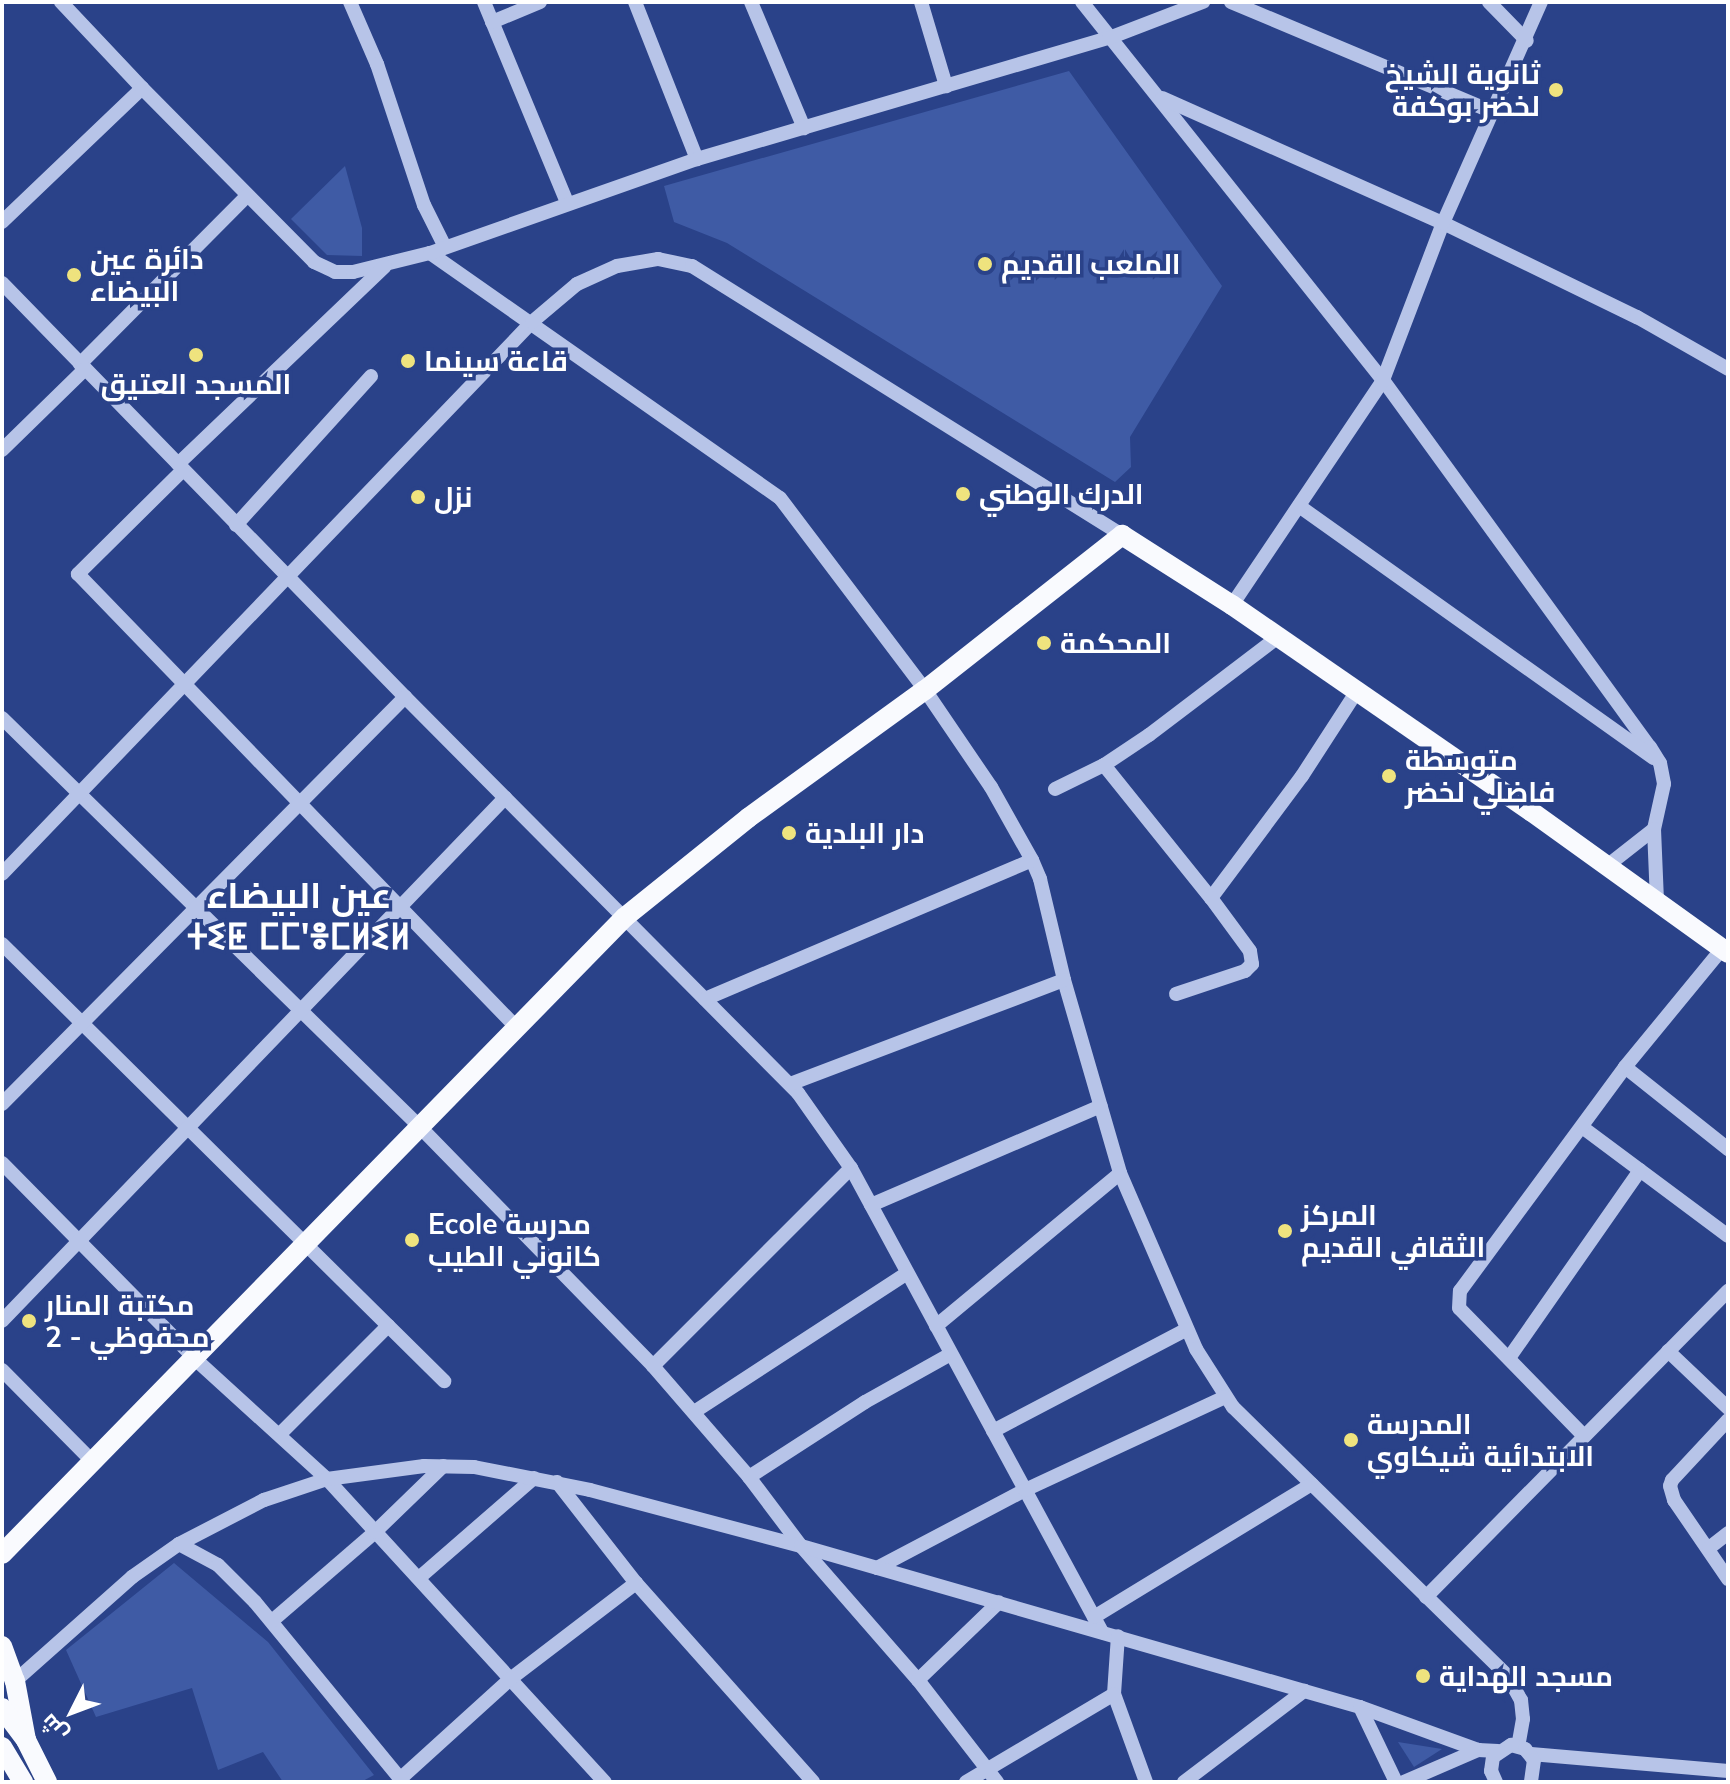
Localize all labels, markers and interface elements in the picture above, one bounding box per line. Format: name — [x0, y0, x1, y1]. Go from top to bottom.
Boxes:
place label: ثانوية الشيخ لخضر بوكفة — [1385, 57, 1540, 123]
marker: ثانوية الشيخ لخضر بوكفة — [1547, 81, 1565, 99]
place label: دائرة عين البيضاء — [90, 242, 204, 308]
place label: الملعب القديم — [1001, 247, 1181, 281]
marker: الملعب القديم — [976, 255, 994, 273]
marker: دائرة عين البيضاء — [65, 266, 83, 284]
place label: قاعة سينما — [424, 344, 568, 378]
marker: المسجد العتيق — [187, 346, 205, 364]
marker: قاعة سينما — [399, 352, 417, 370]
place label: المسجد العتيق — [101, 367, 291, 401]
place label: الدرك الوطني — [979, 477, 1144, 511]
place label: نزل — [434, 480, 472, 514]
marker: الدرك الوطني — [954, 485, 972, 503]
marker: نزل — [409, 488, 427, 506]
place label: المحكمة — [1060, 626, 1171, 660]
marker: المحكمة — [1035, 634, 1053, 652]
place label: متوسطة فاضلي لخضر — [1405, 743, 1555, 809]
marker: متوسطة فاضلي لخضر — [1380, 767, 1398, 785]
place label: دار البلدية — [805, 816, 924, 850]
marker: دار البلدية — [780, 824, 798, 842]
district label: عين البيضاء ⵜⵉⵟ ⵎⵎ'ⴻⵎⵍⵉⵍ — [188, 872, 410, 957]
place label: المركز الثقافي القديم — [1301, 1198, 1485, 1264]
place label: Ecole مدرسة كانوني الطيب — [428, 1207, 601, 1273]
marker: المركز الثقافي القديم — [1276, 1222, 1294, 1240]
marker: Ecole مدرسة كانوني الطيب — [403, 1231, 421, 1249]
place label: مكتبة المنار 2 - محفوظي — [45, 1288, 210, 1354]
marker: مكتبة المنار 2 - محفوظي — [20, 1312, 38, 1330]
place label: المدرسة الابتدائية شيكاوي — [1367, 1407, 1594, 1473]
marker: المدرسة الابتدائية شيكاوي — [1342, 1431, 1360, 1449]
place label: مسجد الهداية — [1439, 1659, 1613, 1693]
marker: مسجد الهداية — [1414, 1667, 1432, 1685]
north arrow — [32, 1672, 112, 1752]
text: ش — [34, 1708, 74, 1748]

